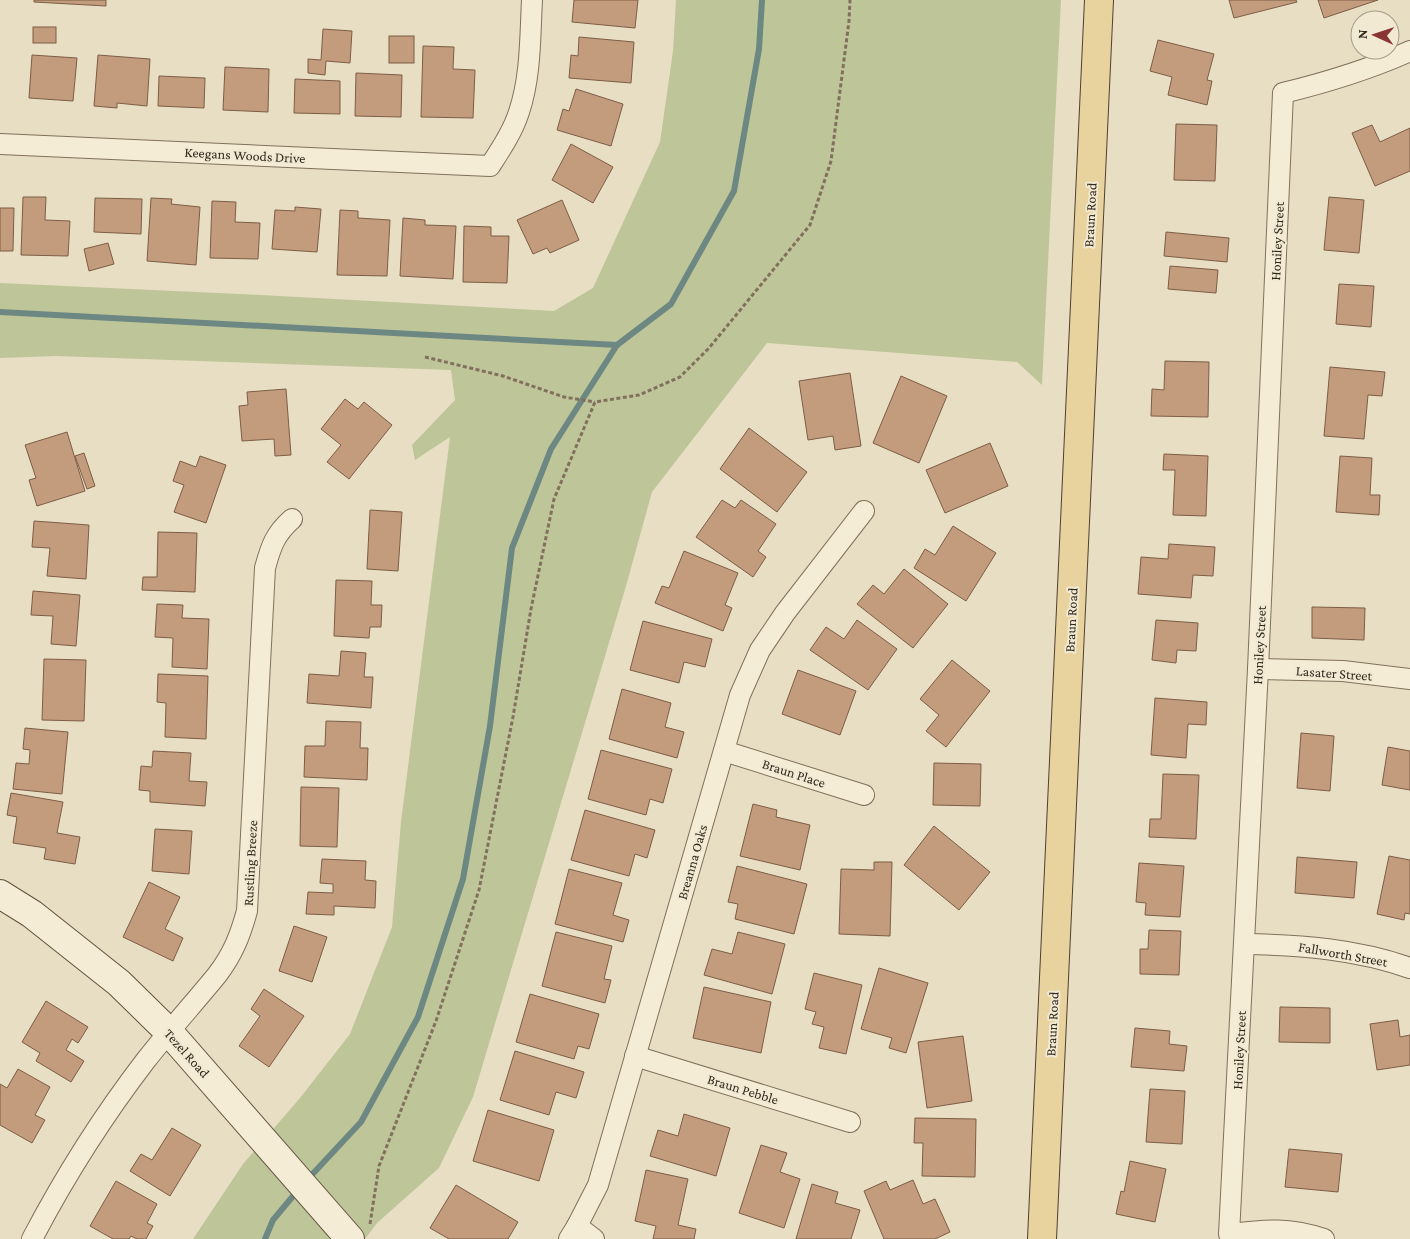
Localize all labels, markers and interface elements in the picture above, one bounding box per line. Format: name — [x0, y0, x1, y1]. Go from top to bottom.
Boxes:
north arrow — [1350, 10, 1400, 60]
text: N — [1354, 29, 1370, 40]
street label: Keegans Woods Drive — [184, 144, 306, 166]
street label: Braun Road — [1080, 182, 1100, 248]
street label: Honiley Street — [1267, 201, 1287, 281]
street label: Braun Road — [1061, 587, 1081, 653]
street label: Honiley Street — [1249, 605, 1269, 685]
street label: Lasater Street — [1295, 662, 1373, 684]
street label: Braun Place — [760, 755, 828, 791]
street label: Rustling Breeze — [240, 820, 260, 906]
street label: Breanna Oaks — [674, 823, 710, 901]
street label: Fallworth Street — [1297, 938, 1389, 970]
street label: Braun Road — [1042, 991, 1062, 1057]
street label: Honiley Street — [1229, 1010, 1249, 1090]
street label: Tezel Road — [161, 1025, 213, 1081]
street label: Braun Pebble — [706, 1071, 780, 1107]

